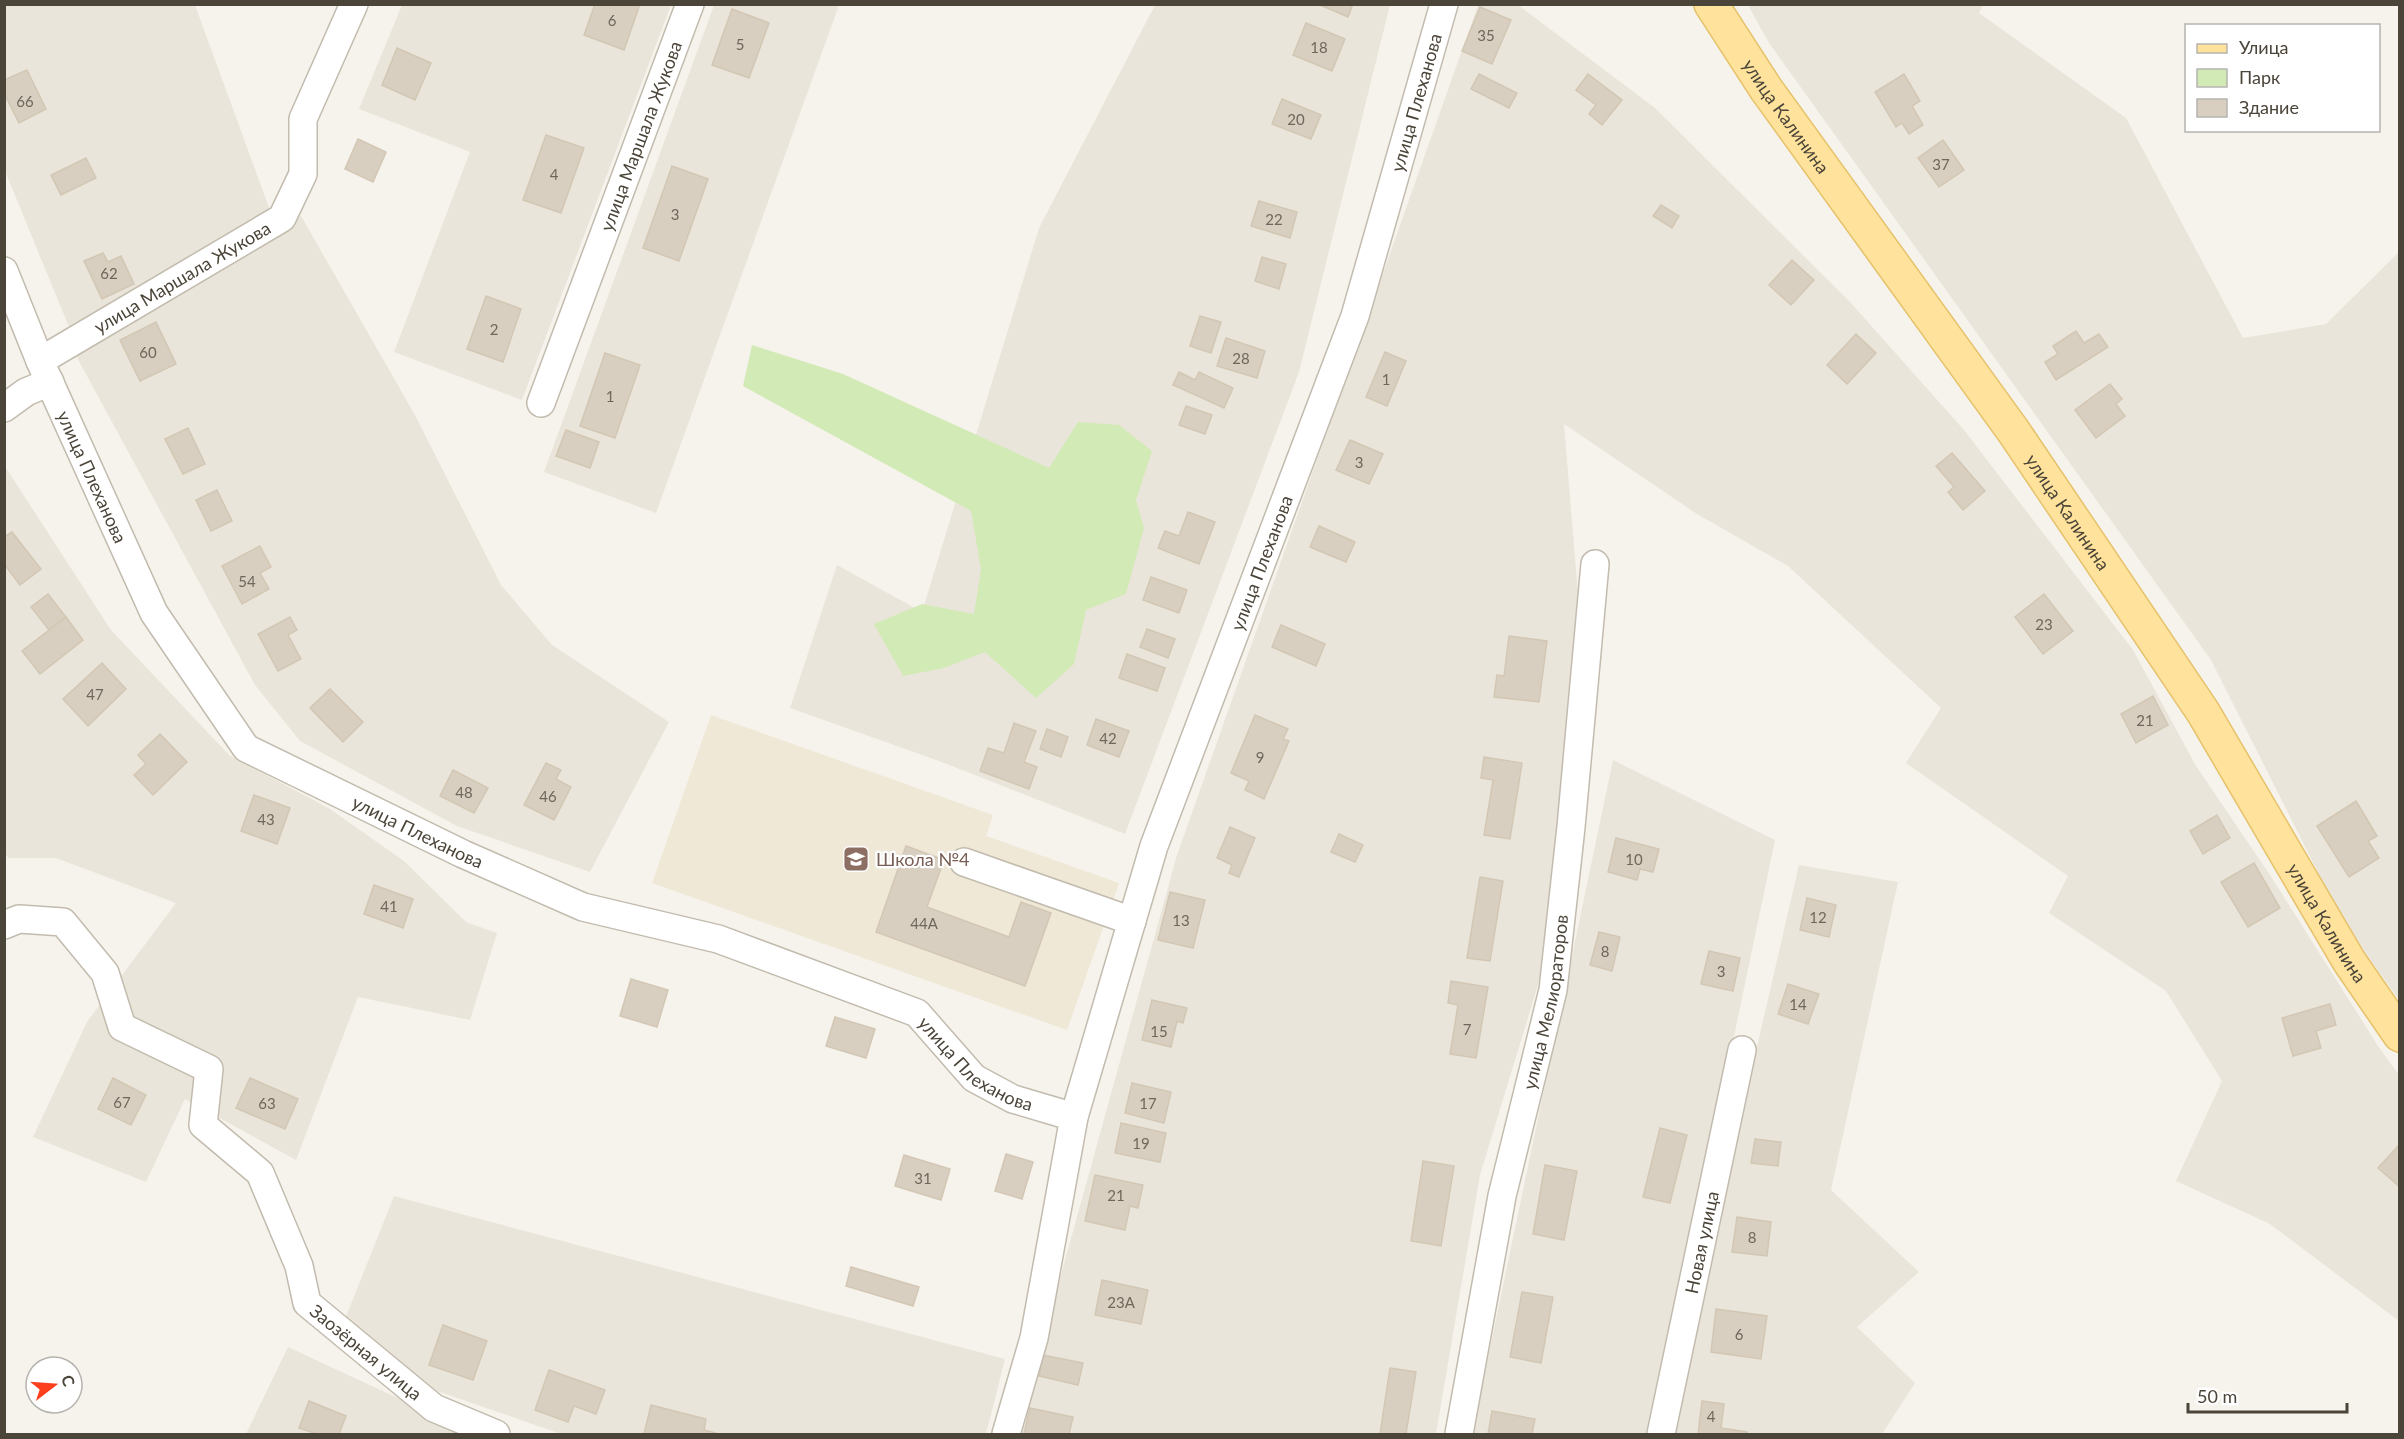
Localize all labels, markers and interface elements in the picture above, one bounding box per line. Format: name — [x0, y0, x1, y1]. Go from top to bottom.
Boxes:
house number: 6 — [608, 11, 617, 29]
legend — [2185, 24, 2380, 132]
house number: 35 — [1477, 26, 1495, 44]
street label: улица Плеханова — [1386, 31, 1446, 174]
house number: 5 — [736, 35, 744, 53]
text: Улица — [2239, 36, 2289, 58]
street label: улица Маршала Жукова — [595, 38, 686, 234]
house number: 18 — [1310, 38, 1328, 56]
street label: улица Калинина — [1738, 55, 1834, 178]
text: Парк — [2239, 66, 2281, 88]
house number: 66 — [16, 92, 34, 110]
text: Здание — [2239, 96, 2299, 118]
house number: 20 — [1287, 110, 1305, 128]
house number: 37 — [1932, 155, 1950, 173]
house number: 4 — [550, 165, 559, 183]
house number: 3 — [671, 205, 679, 223]
house number: 22 — [1265, 210, 1283, 228]
street label: улица Маршала Жукова — [90, 216, 274, 338]
house number: 62 — [100, 264, 118, 282]
house number: 2 — [490, 320, 498, 338]
house number: 60 — [139, 343, 157, 361]
house number: 28 — [1232, 349, 1250, 367]
house number: 1 — [1382, 370, 1390, 388]
house number: 1 — [606, 387, 614, 405]
street label: улица Плеханова — [53, 407, 132, 546]
street label: улица Калинина — [2021, 450, 2115, 574]
house number: 3 — [1355, 453, 1363, 471]
street label: улица Плеханова — [1226, 492, 1297, 634]
house number: 54 — [238, 572, 256, 590]
house number: 23 — [2035, 615, 2053, 633]
house number: 47 — [86, 685, 104, 703]
house number: 21 — [2136, 711, 2154, 729]
house number: 42 — [1099, 729, 1117, 747]
house number: 9 — [1256, 748, 1264, 766]
house number: 48 — [455, 783, 473, 801]
house number: 46 — [539, 787, 557, 805]
street label: улица Плеханова — [349, 791, 487, 873]
house number: 43 — [257, 810, 275, 828]
school or university icon: Школа №4 — [841, 844, 871, 874]
place label: Школа №4 — [876, 848, 970, 870]
house number: 10 — [1625, 850, 1643, 868]
street label: улица Калинина — [2283, 859, 2371, 987]
house number: 41 — [380, 897, 398, 915]
house number: 12 — [1809, 908, 1827, 926]
house number: 13 — [1172, 911, 1190, 929]
street label: улица Мелиораторов — [1518, 913, 1572, 1092]
house number: 44А — [910, 914, 939, 932]
house number: 8 — [1601, 942, 1609, 960]
house number: 3 — [1717, 962, 1725, 980]
house number: 14 — [1789, 995, 1807, 1013]
street label: улица Плеханова — [914, 1012, 1035, 1115]
house number: 7 — [1463, 1020, 1472, 1038]
house number: 15 — [1150, 1022, 1168, 1040]
house number: 67 — [113, 1093, 131, 1111]
house number: 63 — [258, 1094, 276, 1112]
house number: 17 — [1139, 1094, 1157, 1112]
house number: 19 — [1132, 1134, 1150, 1152]
house number: 31 — [914, 1169, 932, 1187]
house number: 21 — [1107, 1186, 1125, 1204]
street label: Новая улица — [1680, 1189, 1723, 1295]
house number: 8 — [1748, 1228, 1756, 1246]
house number: 23А — [1107, 1293, 1136, 1311]
street label: Заозёрная улица — [306, 1299, 427, 1405]
house number: 6 — [1735, 1325, 1744, 1343]
north arrow — [24, 1355, 84, 1415]
text: С — [58, 1373, 80, 1389]
scale bar — [2188, 1376, 2347, 1414]
text: 50 m — [2197, 1385, 2237, 1407]
house number: 4 — [1707, 1407, 1716, 1425]

